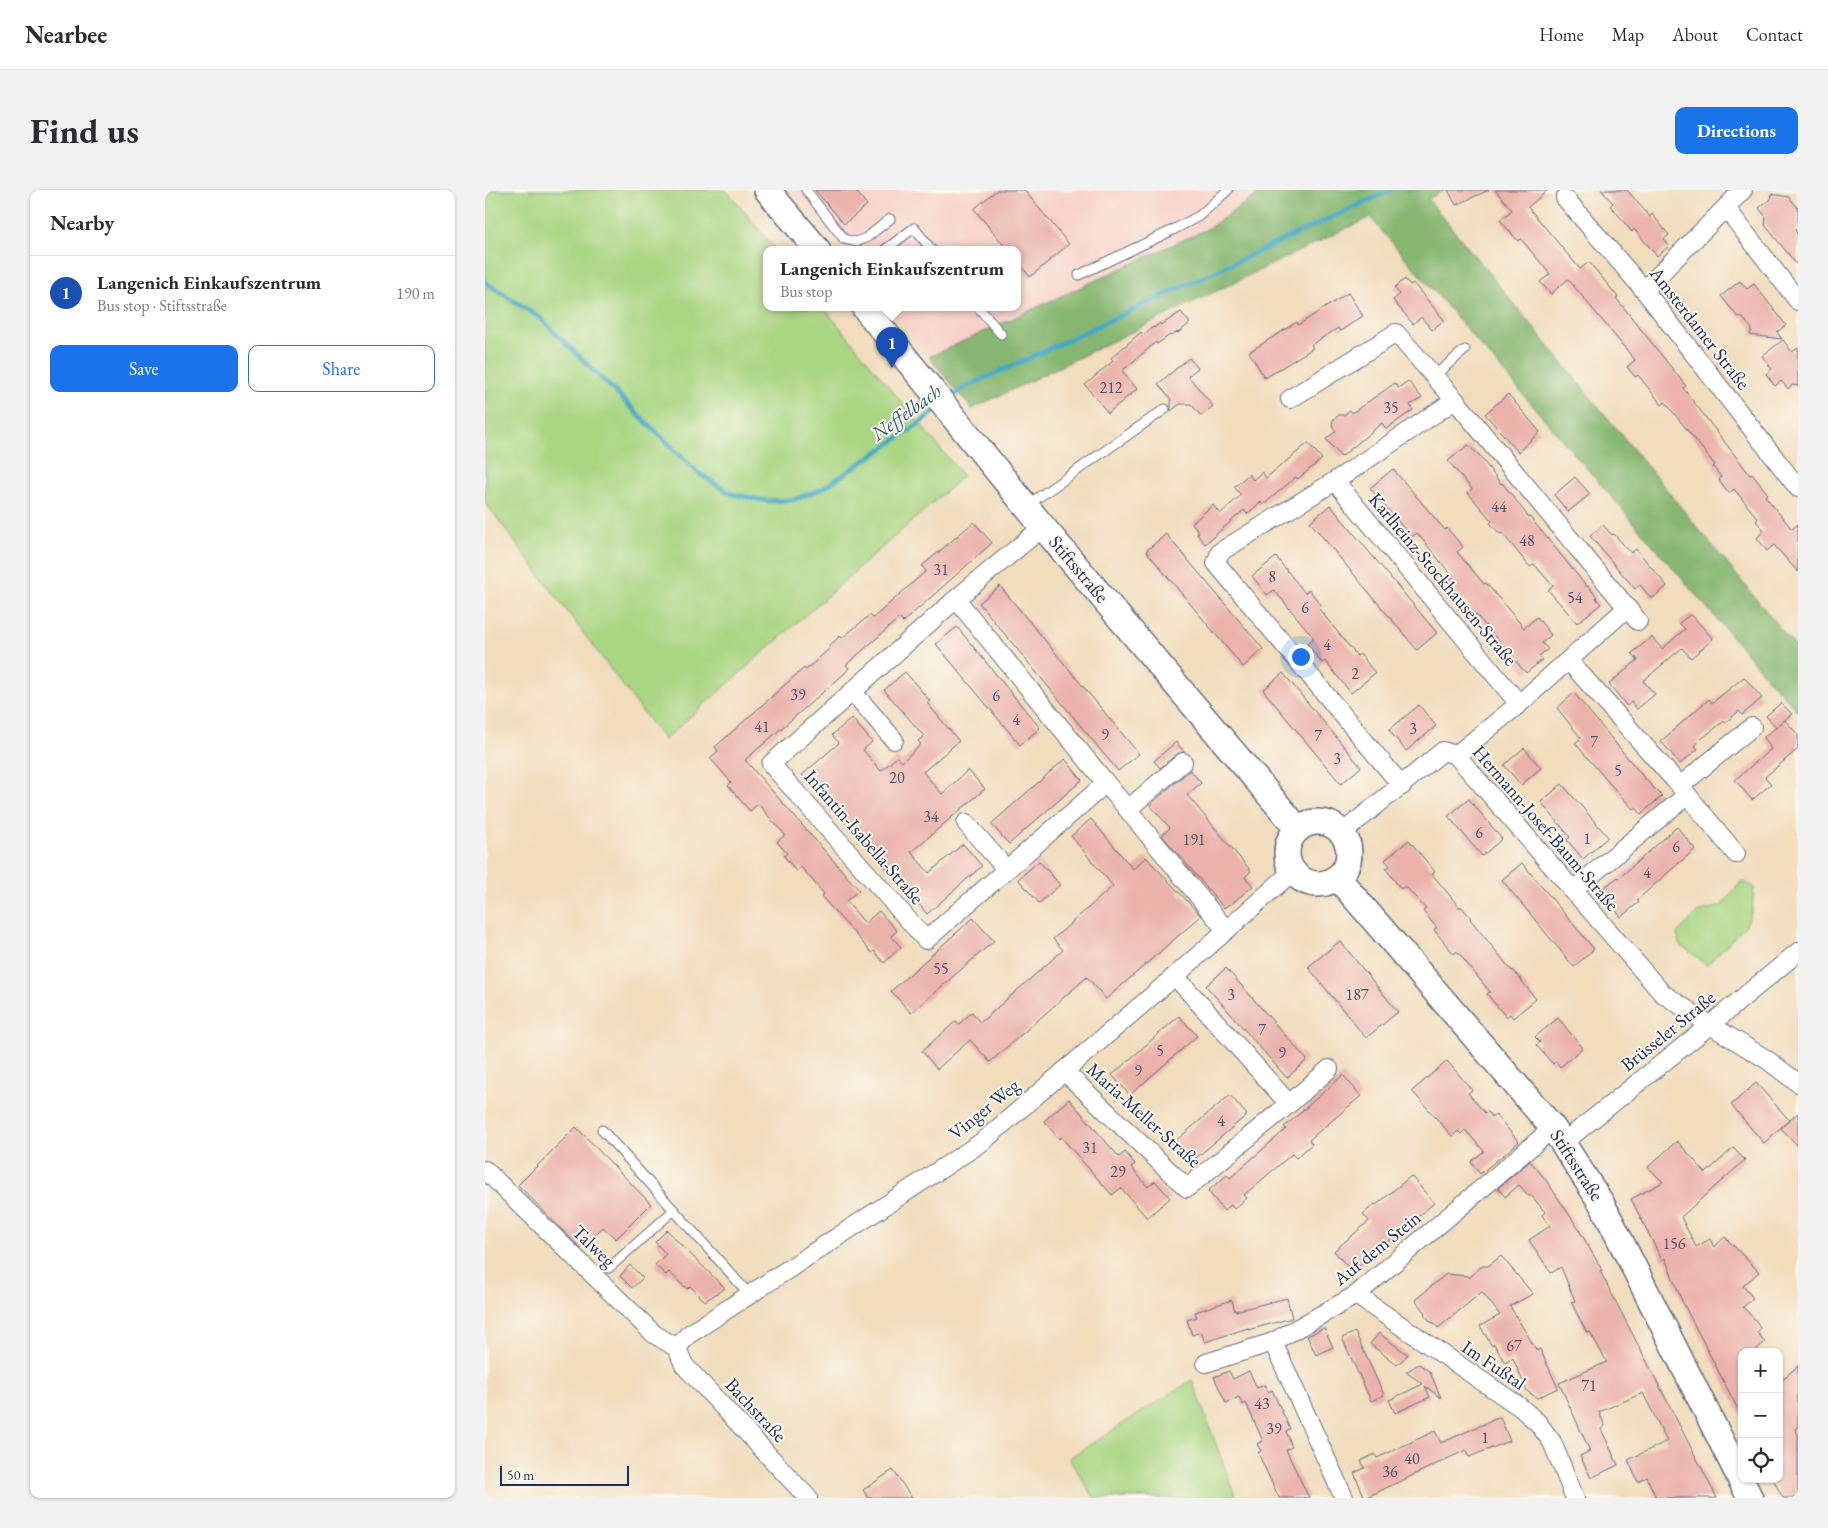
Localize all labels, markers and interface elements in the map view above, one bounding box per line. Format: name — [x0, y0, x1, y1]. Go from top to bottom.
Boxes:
text: Nearbee — [25, 19, 107, 50]
text: Home — [1539, 23, 1584, 46]
text: Map — [1612, 23, 1644, 46]
text: About — [1672, 23, 1718, 46]
text: Contact — [1746, 23, 1803, 46]
button: Directions — [1675, 107, 1798, 154]
text: Find us — [30, 108, 139, 153]
text: Nearby — [50, 209, 114, 236]
popup — [763, 246, 1021, 311]
text: Langenich Einkaufszentrum — [780, 256, 1004, 281]
street label: Amsterdamer Straße — [1644, 261, 1756, 394]
text: Langenich Einkaufszentrum — [97, 270, 321, 295]
text: Bus stop — [780, 281, 833, 302]
text: 1 — [62, 283, 70, 304]
text: 190 m — [396, 283, 435, 304]
text: Bus stop · Stiftsstraße — [97, 295, 227, 316]
pin: 1 — [876, 327, 908, 368]
button: Save — [50, 345, 238, 392]
button: Share — [248, 345, 435, 392]
house number: 212 — [1099, 377, 1123, 398]
water label: Neffelbach — [865, 378, 946, 447]
house number: 35 — [1383, 397, 1399, 418]
street label: Karlheinz-Stockhausen-Straße — [1363, 487, 1523, 671]
house number: 44 — [1491, 496, 1507, 517]
street label: Stiftsstraße — [1044, 530, 1114, 608]
house number: 48 — [1519, 530, 1535, 551]
house number: 31 — [933, 559, 949, 580]
house number: 8 — [1268, 566, 1276, 587]
house number: 54 — [1567, 587, 1583, 608]
house number: 6 — [1301, 597, 1309, 618]
house number: 4 — [1323, 634, 1331, 655]
your location — [1288, 644, 1314, 670]
house number: 2 — [1351, 663, 1359, 684]
house number: 39 — [790, 684, 806, 705]
house number: 6 — [992, 685, 1000, 706]
house number: 4 — [1012, 709, 1020, 730]
house number: 41 — [754, 716, 770, 737]
house number: 3 — [1409, 718, 1417, 739]
house number: 9 — [1101, 724, 1109, 745]
house number: 7 — [1314, 725, 1322, 746]
house number: 7 — [1590, 731, 1598, 752]
street label: Hermann-Josef-Baum-Straße — [1467, 740, 1625, 916]
house number: 3 — [1333, 748, 1341, 769]
house number: 5 — [1614, 760, 1622, 781]
street label: Infantin-Isabella-Straße — [799, 764, 929, 910]
house number: 20 — [889, 767, 905, 788]
house number: 34 — [923, 806, 939, 827]
house number: 6 — [1475, 822, 1483, 843]
house number: 1 — [1583, 828, 1591, 849]
house number: 191 — [1182, 829, 1206, 850]
house number: 6 — [1672, 836, 1680, 857]
house number: 4 — [1643, 862, 1651, 883]
house number: 55 — [933, 958, 949, 979]
house number: 3 — [1227, 984, 1235, 1005]
house number: 187 — [1345, 984, 1369, 1005]
street label: Brüsseler Straße — [1615, 985, 1721, 1077]
house number: 7 — [1258, 1019, 1266, 1040]
house number: 5 — [1156, 1040, 1164, 1061]
house number: 9 — [1278, 1042, 1286, 1063]
street label: Maria-Meller-Straße — [1081, 1057, 1207, 1173]
house number: 9 — [1134, 1060, 1142, 1081]
street label: Vinger Weg — [943, 1072, 1025, 1145]
house number: 4 — [1217, 1110, 1225, 1131]
street label: Stiftsstraße — [1545, 1124, 1609, 1206]
house number: 31 — [1082, 1137, 1098, 1158]
house number: 29 — [1110, 1161, 1126, 1182]
street label: Auf dem Stein — [1327, 1205, 1426, 1292]
street label: Talweg — [567, 1219, 622, 1273]
house number: 156 — [1662, 1233, 1686, 1254]
street label: Im Fußtal — [1457, 1334, 1531, 1396]
house number: 67 — [1506, 1335, 1522, 1356]
map controls — [1738, 1348, 1783, 1483]
button: + — [1738, 1348, 1783, 1393]
street label: Bachstraße — [720, 1372, 792, 1448]
house number: 71 — [1581, 1375, 1597, 1396]
house number: 43 — [1254, 1393, 1270, 1414]
button: − — [1738, 1393, 1783, 1438]
house number: 39 — [1266, 1418, 1282, 1439]
house number: 1 — [1481, 1427, 1489, 1448]
button: locate — [1738, 1438, 1783, 1483]
house number: 40 — [1404, 1448, 1420, 1469]
house number: 36 — [1382, 1461, 1398, 1482]
scale bar — [500, 1463, 629, 1486]
text: 50 m — [507, 1466, 534, 1484]

